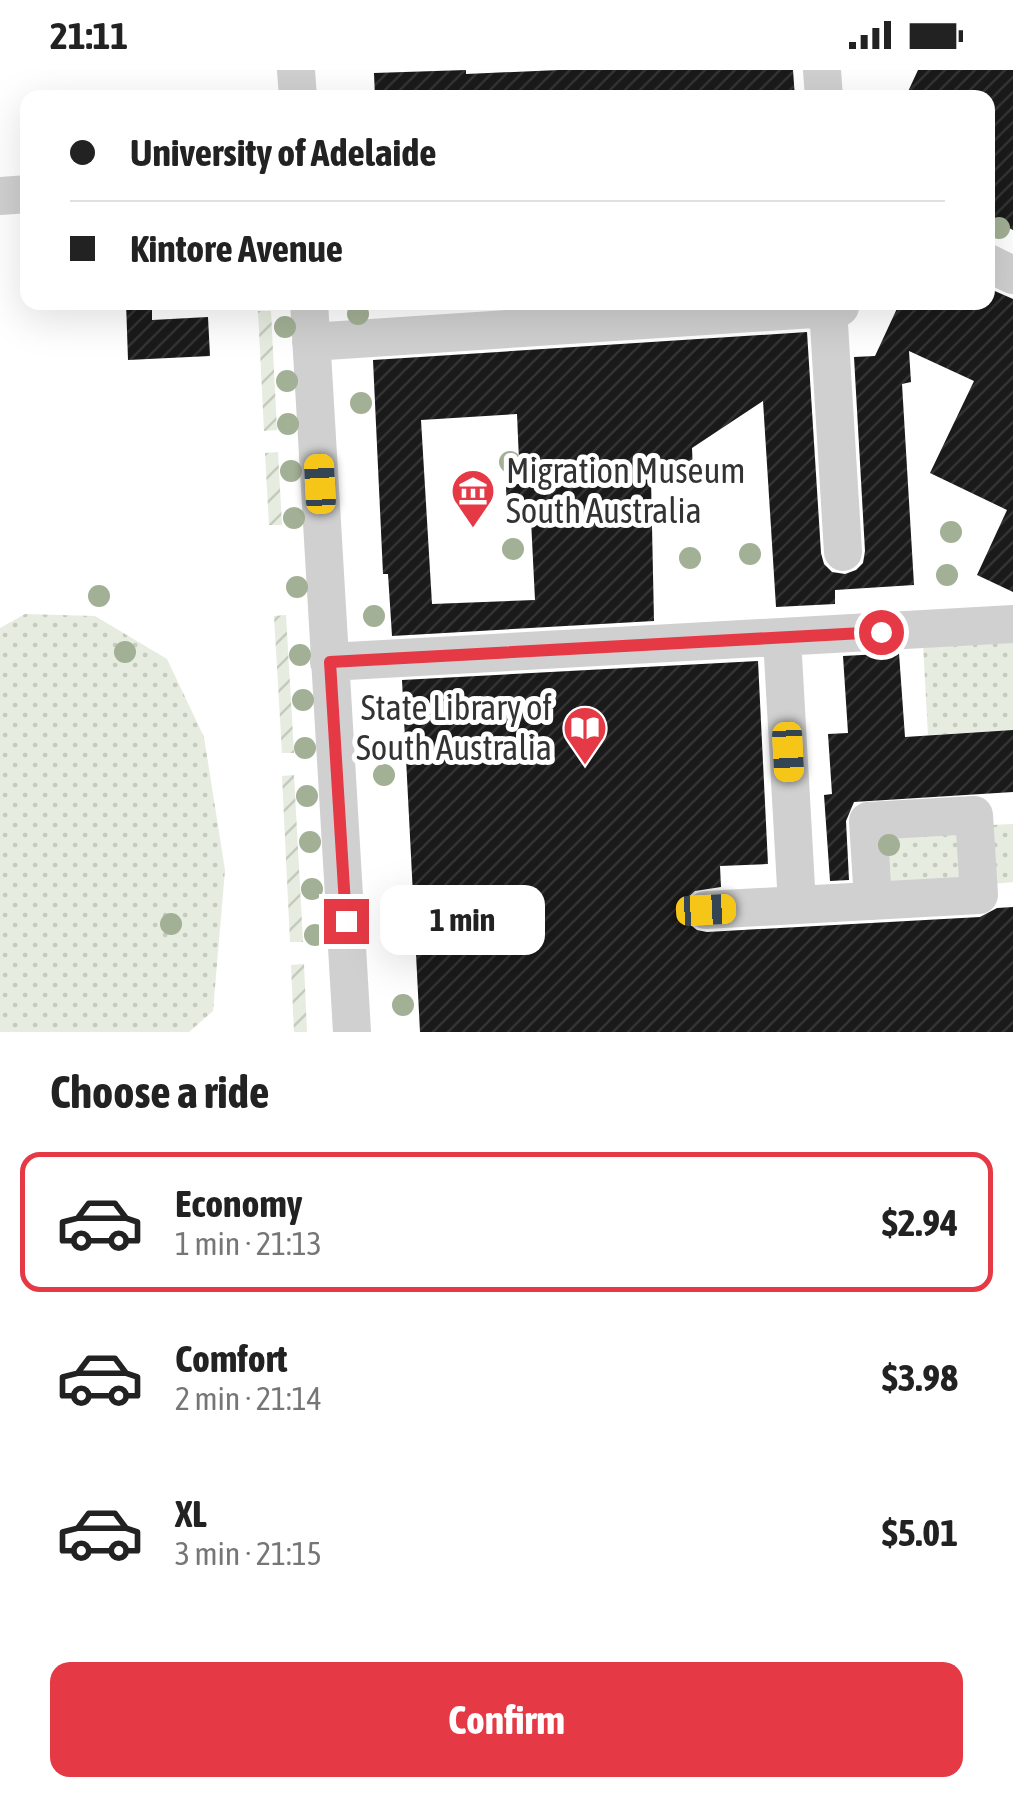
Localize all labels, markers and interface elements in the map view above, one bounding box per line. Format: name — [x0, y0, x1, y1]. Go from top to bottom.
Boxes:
text: 21:11 — [50, 14, 128, 57]
text: University of Adelaide — [130, 131, 436, 174]
text: Kintore Avenue — [130, 227, 343, 270]
place label: Migration Museum South Australia — [506, 450, 746, 530]
car — [303, 453, 337, 515]
museum icon: Migration Museum South Australia — [450, 468, 496, 529]
route start — [859, 610, 904, 655]
place label: State Library of South Australia — [356, 687, 552, 767]
library icon: State Library of South Australia — [562, 705, 608, 766]
car — [771, 721, 805, 783]
callout: 1 min — [381, 886, 546, 956]
car — [675, 893, 737, 927]
route end — [324, 899, 369, 944]
text: 1 min — [430, 901, 495, 938]
text: Choose a ride — [50, 1066, 269, 1118]
icon: car — [55, 1177, 145, 1267]
text: Economy — [175, 1182, 302, 1225]
text: $2.94 — [882, 1201, 958, 1244]
text: 1 min · 21:13 — [175, 1225, 322, 1262]
icon: car — [55, 1332, 145, 1422]
text: Comfort — [175, 1337, 287, 1380]
text: $3.98 — [882, 1356, 958, 1399]
text: 2 min · 21:14 — [175, 1380, 322, 1417]
icon: car — [55, 1487, 145, 1577]
text: XL — [175, 1492, 207, 1535]
text: $5.01 — [882, 1511, 958, 1554]
text: 3 min · 21:15 — [175, 1535, 322, 1572]
button: Confirm — [50, 1662, 963, 1777]

